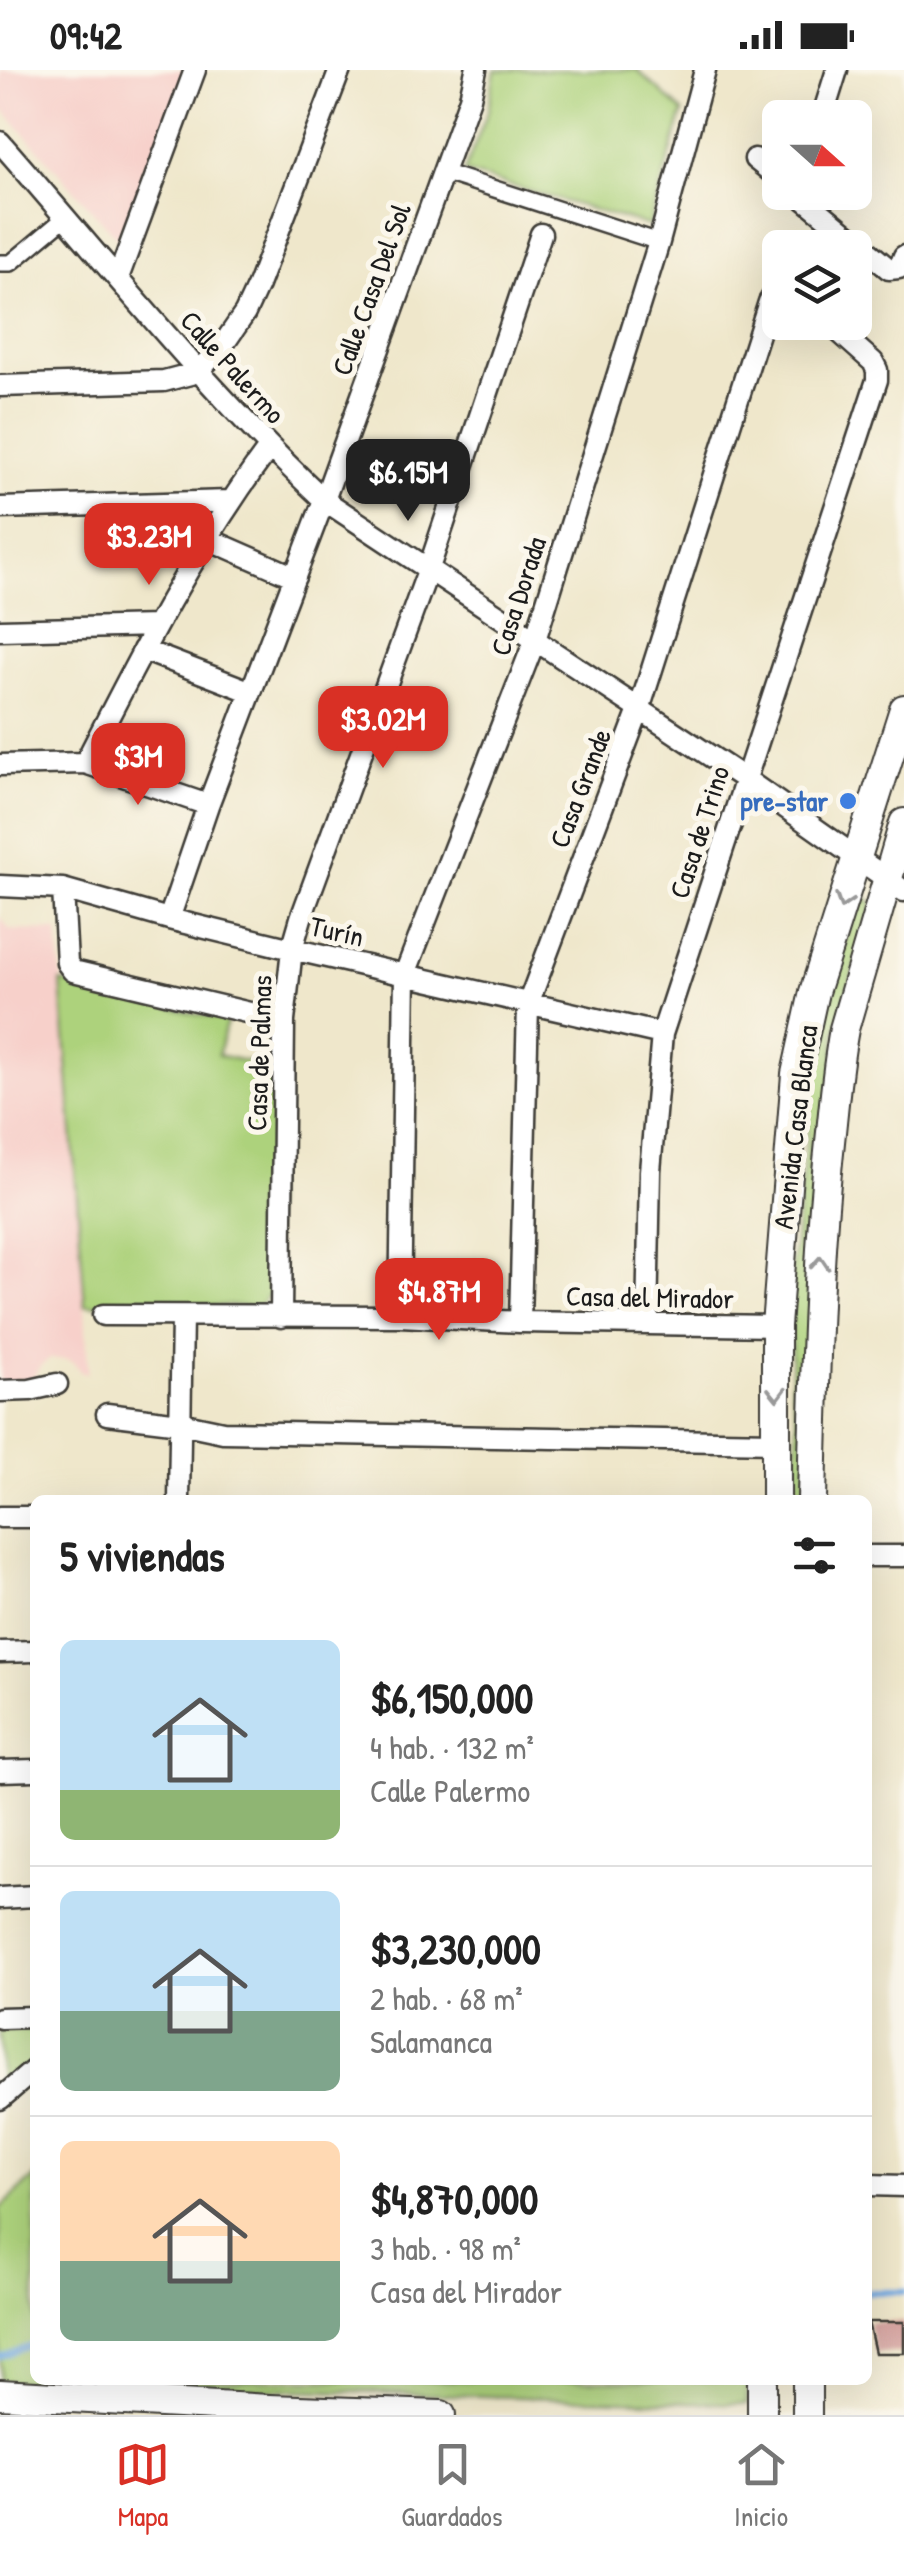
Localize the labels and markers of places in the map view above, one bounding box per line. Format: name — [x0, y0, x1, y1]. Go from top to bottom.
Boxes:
pin: $6.15M — [327, 439, 489, 524]
pin: $3.23M — [68, 503, 230, 588]
pin: $3.02M — [302, 686, 464, 771]
pin: $3M — [90, 723, 186, 808]
place label: pre-star — [741, 782, 828, 821]
marker: pre-star — [837, 790, 859, 812]
pin: $4.87M — [358, 1258, 520, 1343]

